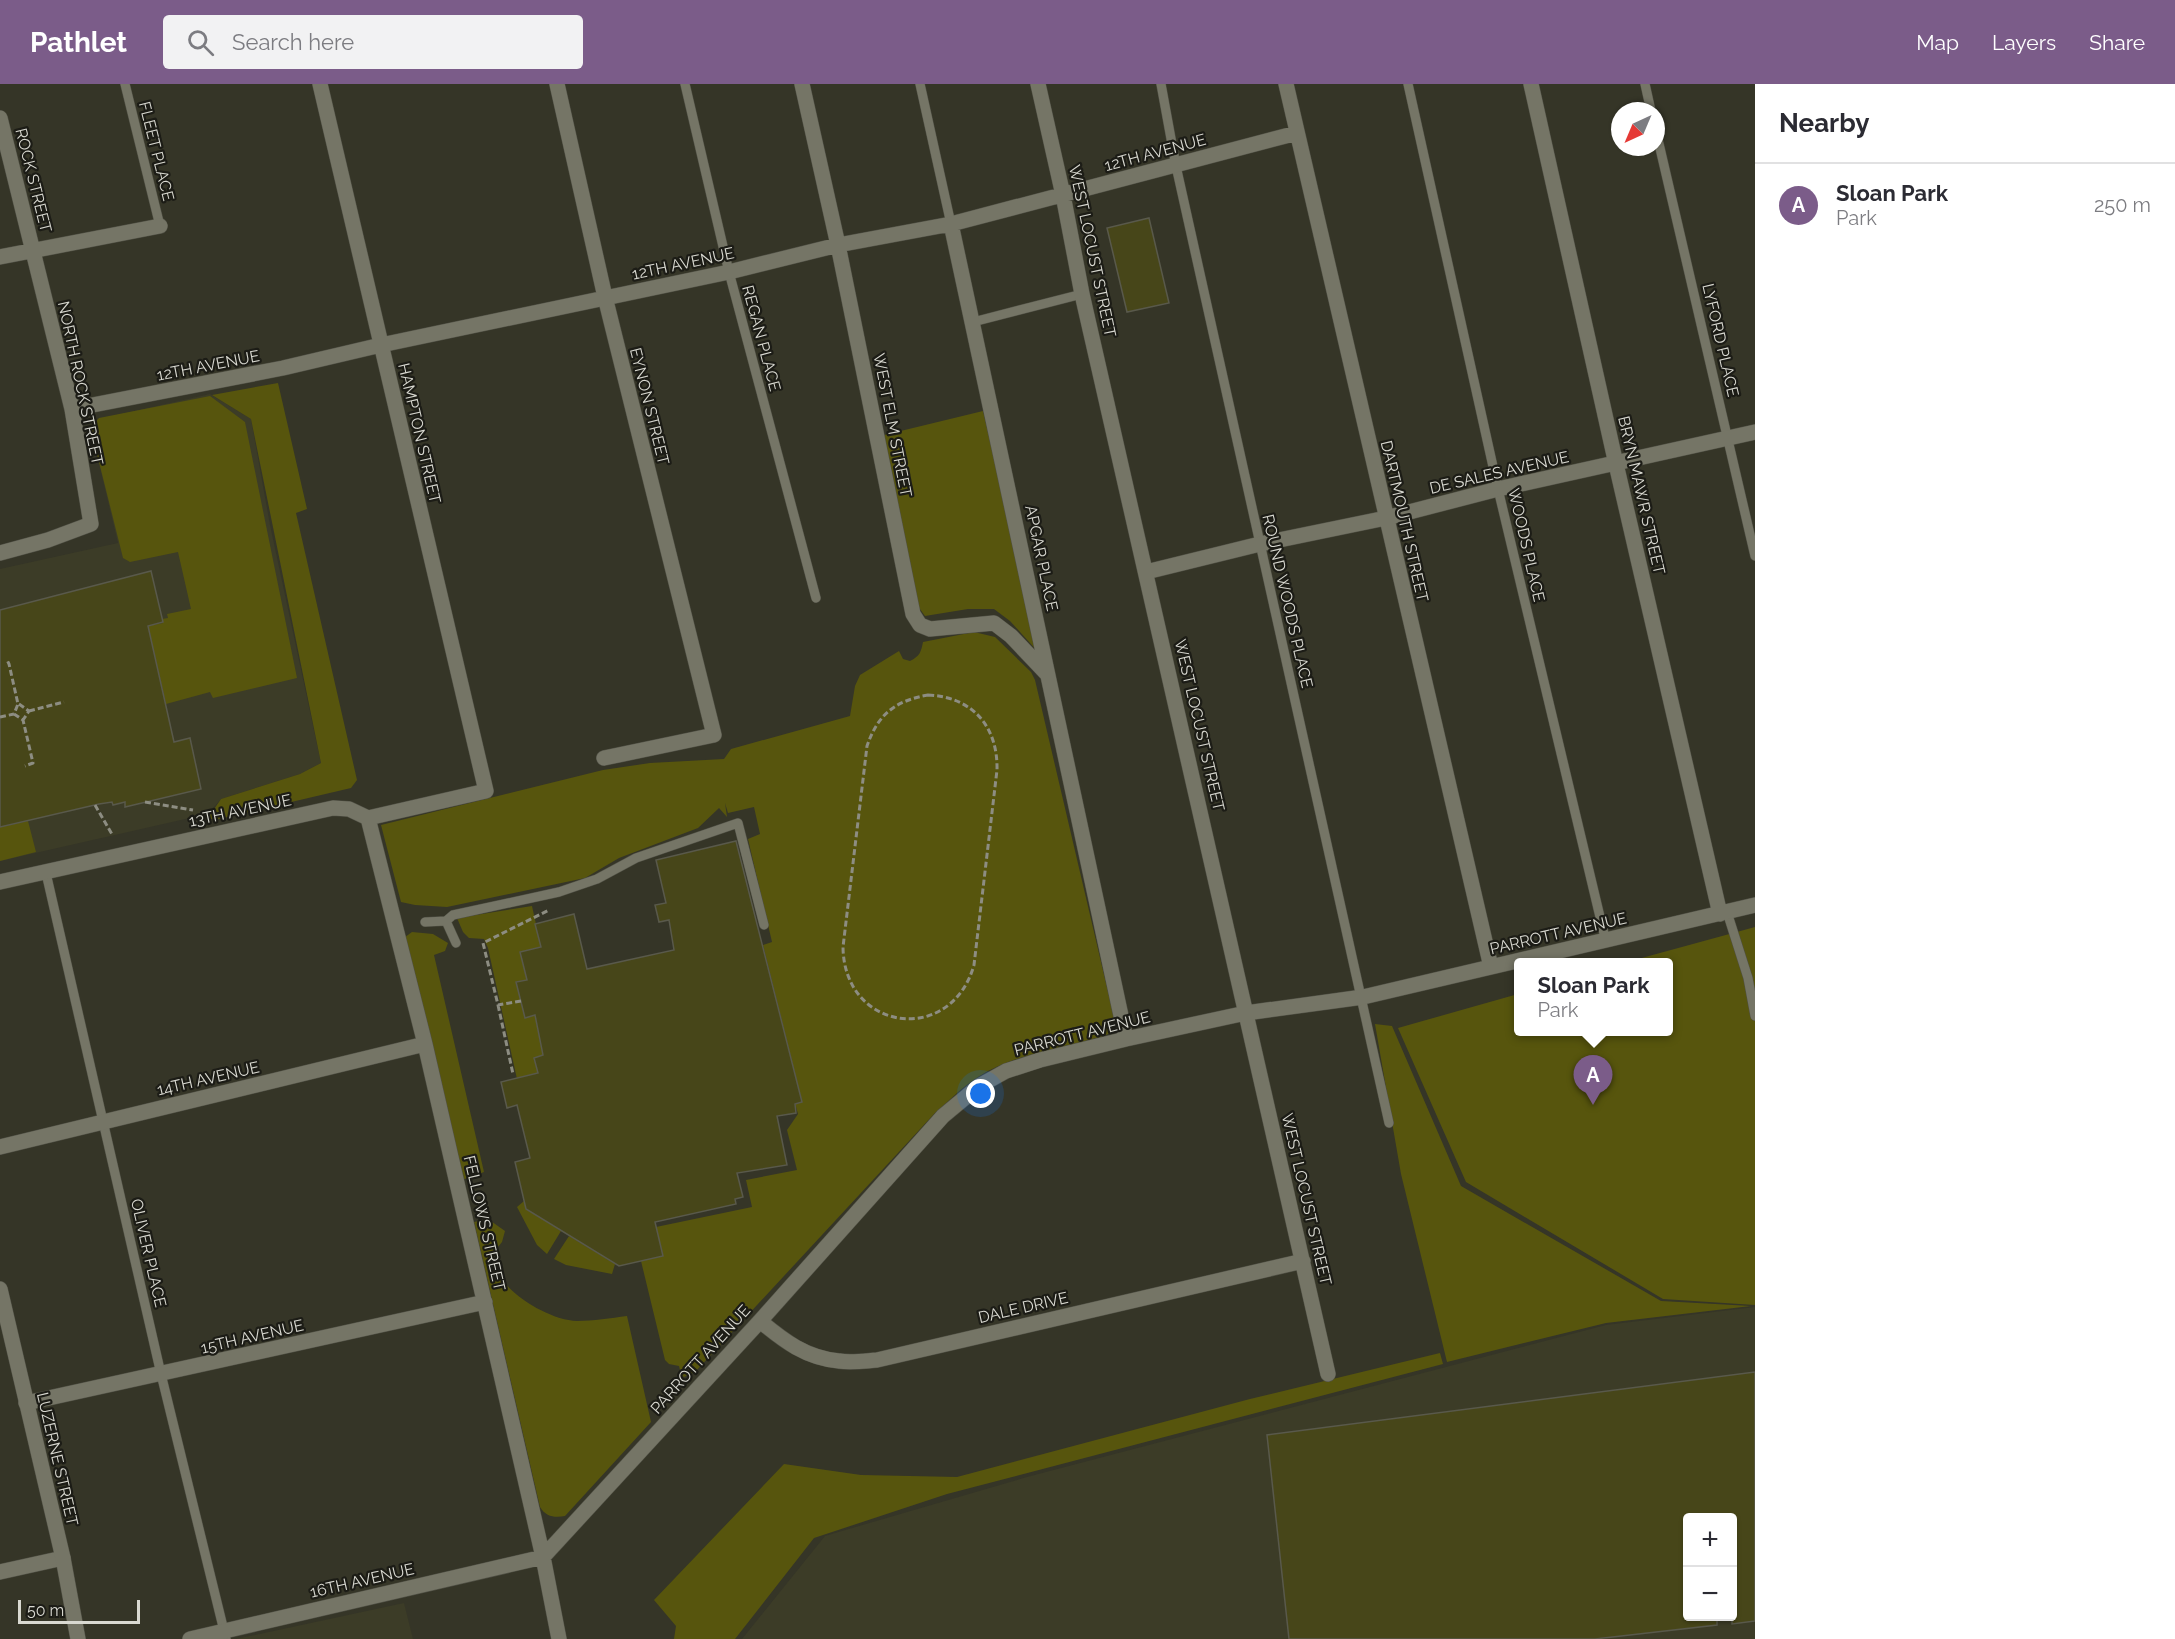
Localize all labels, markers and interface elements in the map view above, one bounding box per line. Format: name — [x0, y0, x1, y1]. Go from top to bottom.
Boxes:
search box — [163, 15, 583, 69]
text: Pathlet — [30, 26, 127, 59]
icon: search — [184, 26, 217, 59]
text: Search here — [232, 29, 354, 55]
text: Map — [1916, 30, 1959, 55]
text: Layers — [1992, 30, 2056, 55]
text: Share — [2089, 30, 2145, 55]
street label: FLEET PLACE — [135, 99, 178, 203]
north arrow — [1611, 102, 1665, 156]
text: Nearby — [1779, 108, 1869, 138]
street label: ROCK STREET — [11, 126, 56, 234]
street label: 12TH AVENUE — [1102, 130, 1208, 175]
street label: WEST LOCUST STREET — [1065, 163, 1120, 339]
text: Sloan Park — [1836, 180, 1948, 206]
text: A — [1792, 193, 1805, 217]
text: 250 m — [2094, 193, 2151, 217]
text: Park — [1836, 206, 1877, 230]
street label: 12TH AVENUE — [630, 243, 736, 284]
street label: LYFORD PLACE — [1698, 282, 1743, 399]
street label: REGAN PLACE — [738, 283, 785, 394]
street label: NORTH ROCK STREET — [54, 299, 107, 467]
street label: 12TH AVENUE — [155, 346, 261, 385]
street label: EYNON STREET — [626, 346, 673, 467]
street label: WEST ELM STREET — [869, 352, 916, 499]
street label: HAMPTON STREET — [394, 361, 445, 505]
street label: BRYN MAWR STREET — [1614, 414, 1669, 576]
street label: DARTMOUTH STREET — [1377, 439, 1432, 604]
street label: DE SALES AVENUE — [1428, 447, 1571, 498]
street label: WOODS PLACE — [1504, 486, 1549, 604]
street label: APGAR PLACE — [1021, 503, 1062, 613]
street label: ROUND WOODS PLACE — [1258, 512, 1317, 690]
street label: WEST LOCUST STREET — [1171, 637, 1229, 813]
street label: 13TH AVENUE — [187, 790, 293, 831]
street label: PARROTT AVENUE — [1488, 908, 1629, 958]
popup — [1514, 958, 1673, 1036]
text: Sloan Park — [1538, 972, 1649, 998]
text: Park — [1538, 998, 1578, 1022]
street label: PARROTT AVENUE — [1012, 1007, 1152, 1060]
pin: A — [1574, 1056, 1612, 1105]
street label: 14TH AVENUE — [155, 1057, 261, 1100]
your location — [966, 1079, 995, 1108]
street label: WEST LOCUST STREET — [1278, 1111, 1336, 1287]
street label: FELLOWS STREET — [460, 1154, 509, 1293]
street label: OLIVER PLACE — [127, 1197, 170, 1309]
street label: DALE DRIVE — [976, 1288, 1070, 1327]
street label: PARROTT AVENUE — [647, 1301, 754, 1418]
street label: 15TH AVENUE — [199, 1315, 306, 1358]
street label: LUZERNE STREET — [33, 1390, 82, 1528]
map controls — [1683, 1513, 1737, 1621]
button: + — [1683, 1513, 1737, 1567]
street label: 16TH AVENUE — [308, 1559, 416, 1602]
button: − — [1683, 1567, 1737, 1621]
scale bar — [18, 1597, 140, 1624]
text: 50 m — [27, 1601, 64, 1620]

